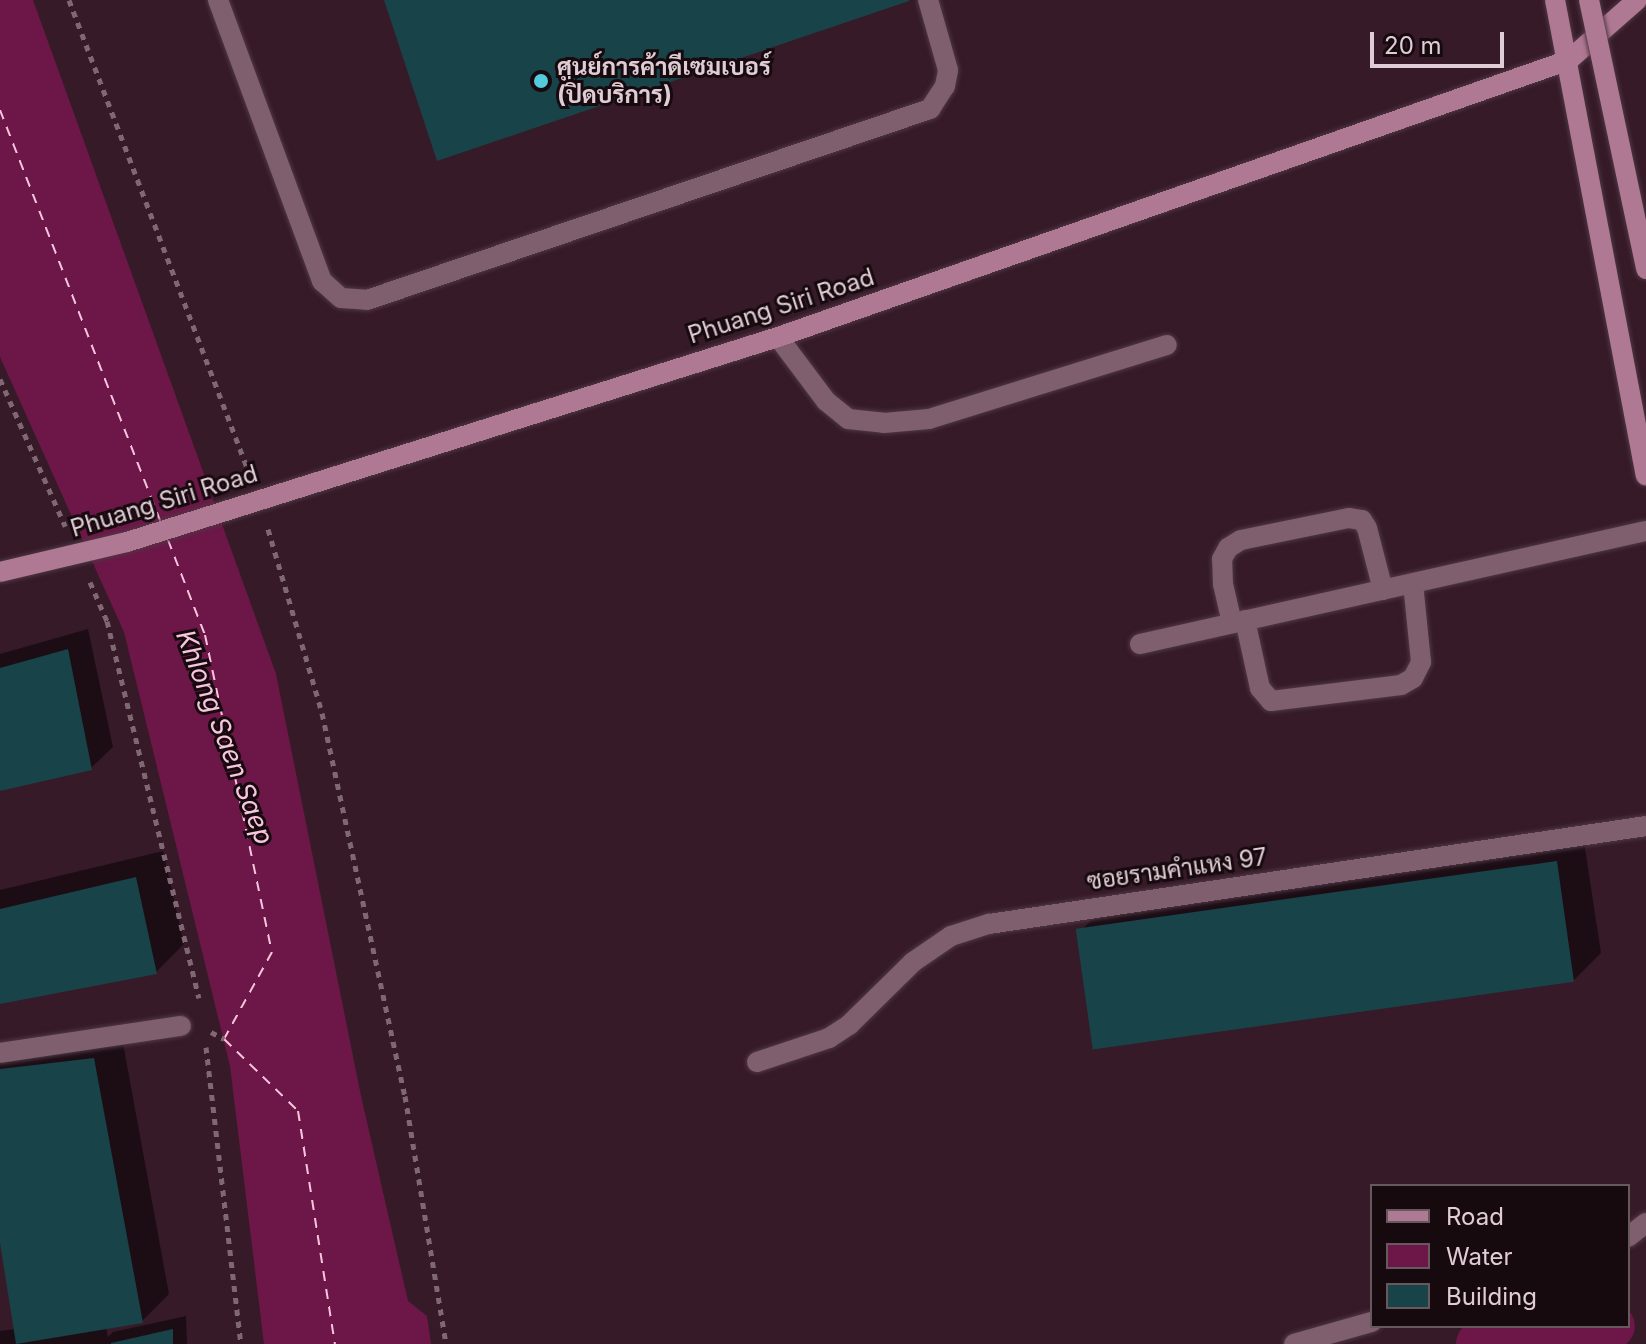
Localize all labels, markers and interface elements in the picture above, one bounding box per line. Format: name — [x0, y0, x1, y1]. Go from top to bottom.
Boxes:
scale bar — [1374, 16, 1508, 66]
text: 20 m — [1384, 31, 1442, 60]
place label: ศูนย์การค้าดีเซมเบอร์ (ปิดบริการ) — [557, 53, 771, 109]
marker: ศูนย์การค้าดีเซมเบอร์ (ปิดบริการ) — [532, 72, 550, 90]
street label: Phuang Siri Road — [684, 262, 878, 350]
street label: Phuang Siri Road — [67, 459, 261, 543]
water label: Khlong Saen Saep — [170, 625, 280, 849]
street label: ซอยรามคำแหง 97 — [1085, 842, 1269, 896]
legend — [1370, 1184, 1630, 1328]
text: Road — [1446, 1202, 1504, 1231]
text: Water — [1446, 1242, 1513, 1271]
text: Building — [1446, 1282, 1537, 1311]

